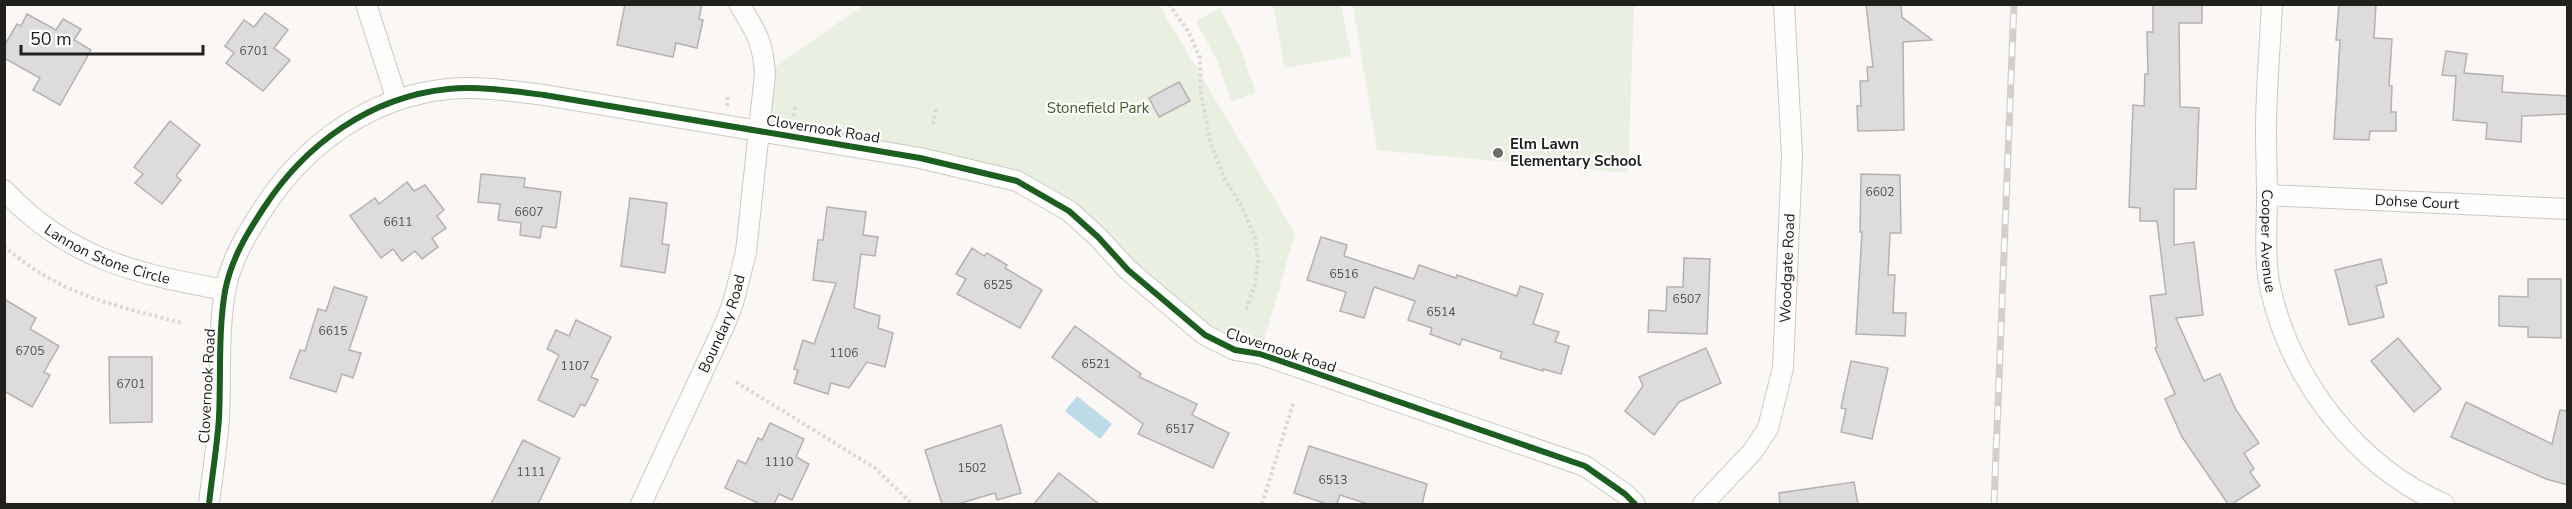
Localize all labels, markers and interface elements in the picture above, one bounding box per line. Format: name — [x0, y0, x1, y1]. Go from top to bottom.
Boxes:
scale bar — [21, 18, 202, 56]
text: 50 m — [30, 27, 72, 51]
house number: 6701 — [240, 43, 268, 59]
park label: Stonefield Park — [1047, 98, 1150, 118]
street label: Clovernook Road — [765, 110, 881, 148]
place label: Elm Lawn Elementary School — [1510, 134, 1642, 171]
marker: Elm Lawn Elementary School — [1491, 146, 1505, 160]
house number: 6602 — [1866, 184, 1894, 200]
street label: Cooper Avenue — [2256, 189, 2281, 294]
street label: Dohse Court — [2374, 190, 2460, 214]
house number: 6607 — [515, 204, 543, 220]
street label: Woodgate Road — [1775, 213, 1800, 324]
house number: 6611 — [384, 214, 412, 230]
street label: Lannon Stone Circle — [40, 219, 172, 289]
house number: 6516 — [1330, 266, 1358, 282]
street label: Boundary Road — [694, 272, 750, 376]
house number: 6525 — [984, 277, 1012, 293]
house number: 6507 — [1673, 291, 1701, 307]
house number: 6514 — [1427, 304, 1455, 320]
house number: 6615 — [319, 323, 347, 339]
street label: Clovernook Road — [1223, 323, 1339, 377]
street label: Clovernook Road — [194, 328, 220, 444]
house number: 6705 — [16, 343, 44, 359]
house number: 1106 — [830, 345, 858, 361]
house number: 6521 — [1082, 356, 1110, 372]
house number: 1107 — [561, 358, 589, 374]
house number: 6701 — [117, 376, 145, 392]
house number: 6517 — [1166, 421, 1194, 437]
house number: 1110 — [765, 454, 793, 470]
house number: 1502 — [958, 460, 986, 476]
house number: 1111 — [517, 464, 545, 480]
house number: 6513 — [1319, 472, 1347, 488]

